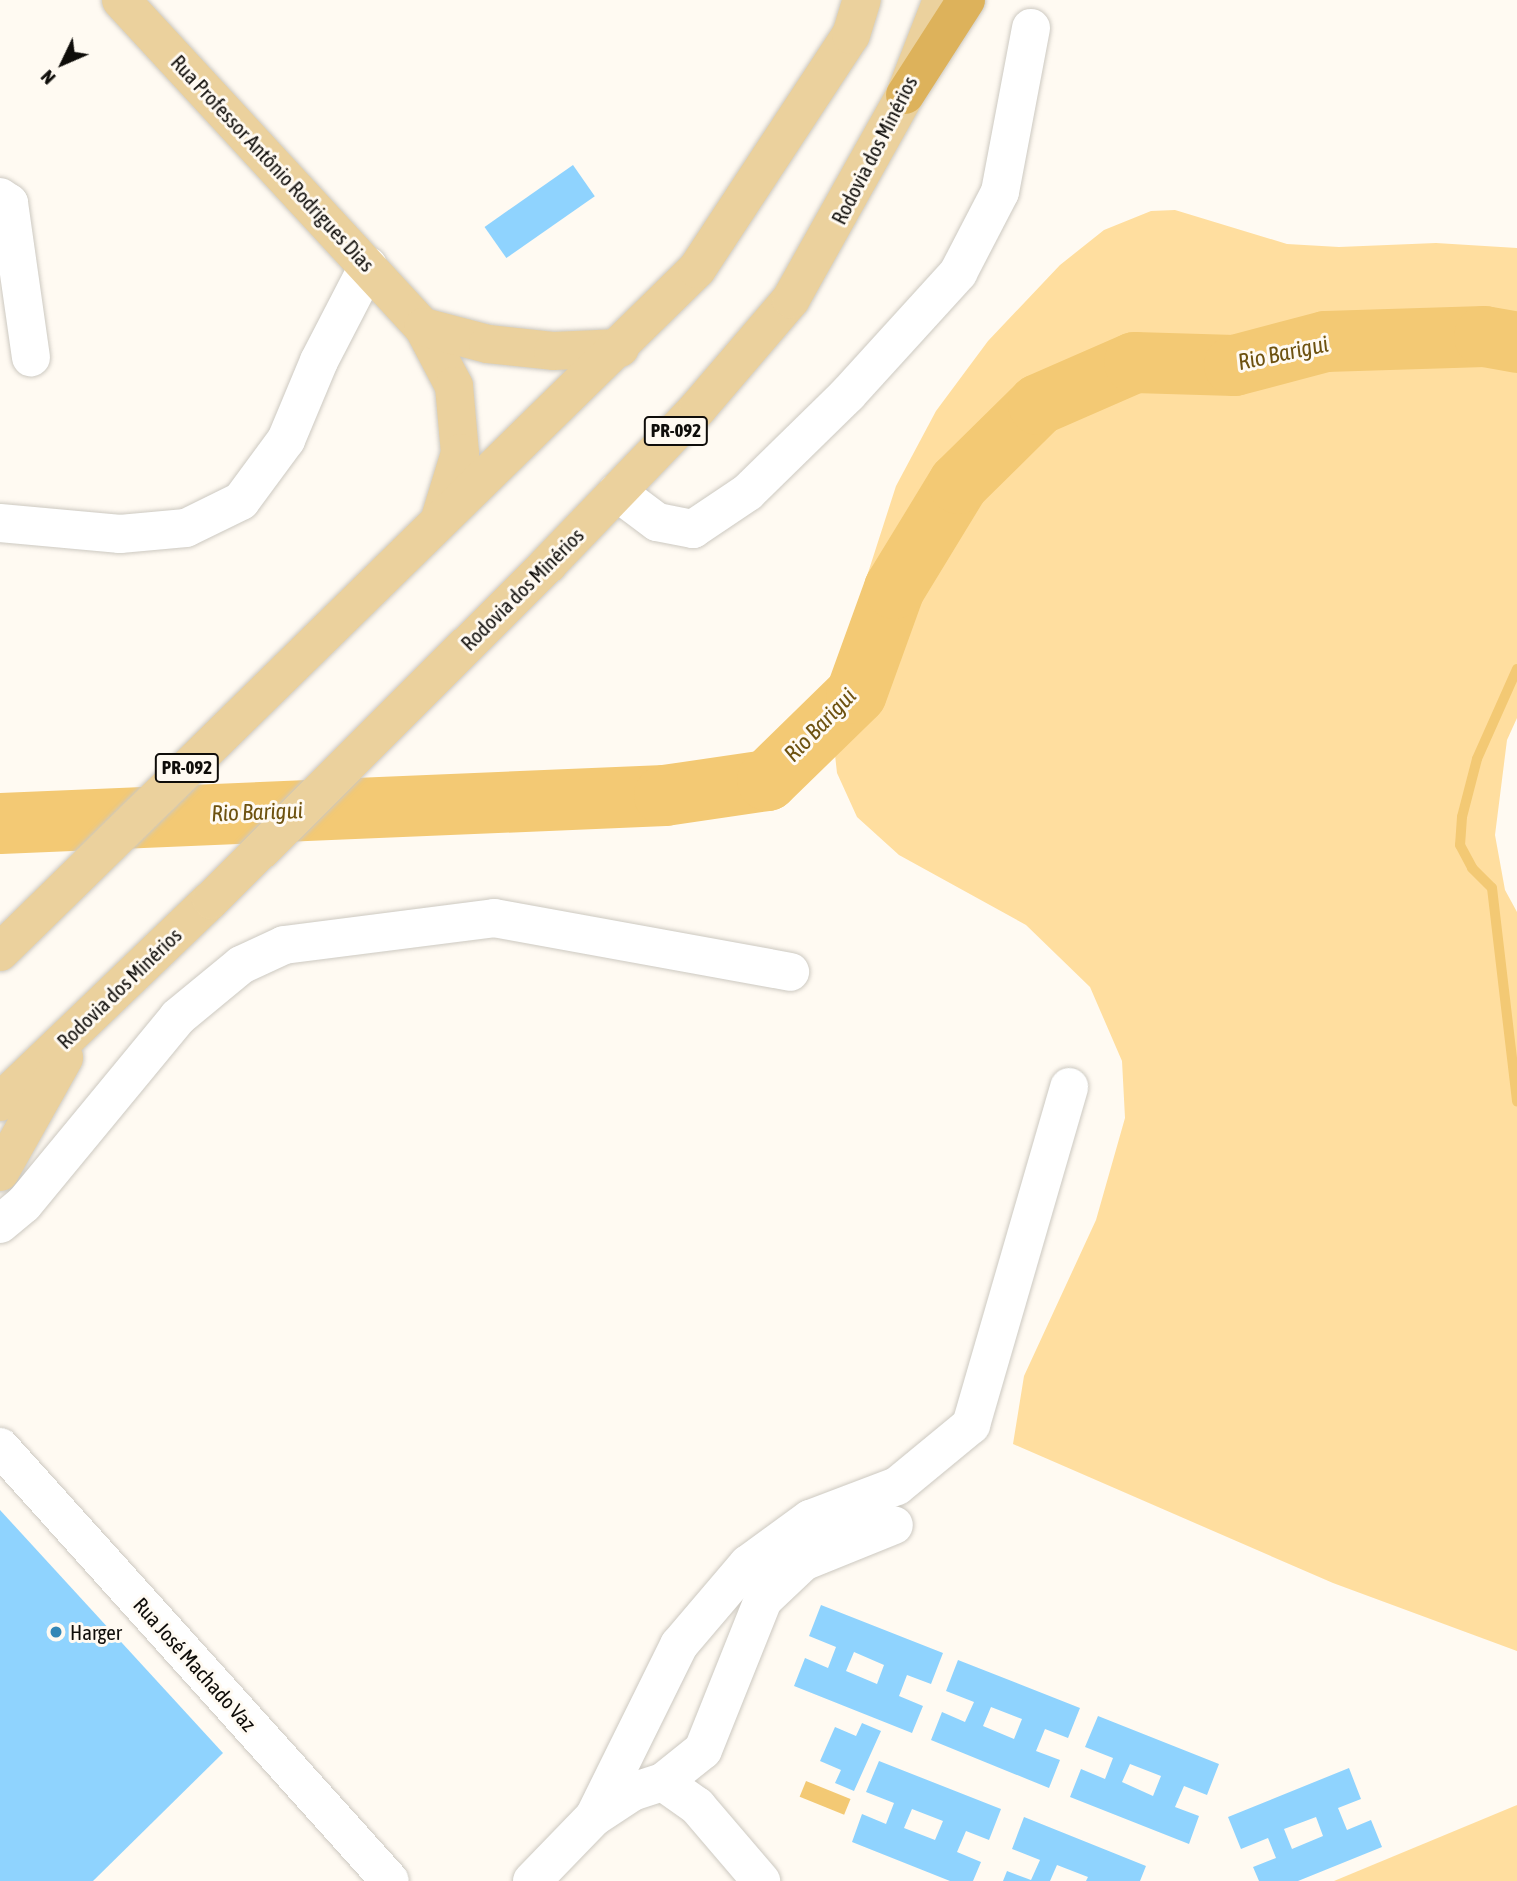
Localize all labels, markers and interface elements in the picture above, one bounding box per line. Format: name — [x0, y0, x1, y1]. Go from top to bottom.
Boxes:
north arrow — [28, 28, 98, 98]
street label: Rua Professor Antônio Rodrigues Dias — [166, 50, 380, 276]
text: N — [36, 66, 60, 89]
street label: Rodovia dos Minérios — [826, 72, 922, 228]
water label: Rio Barigui — [1235, 330, 1331, 376]
road number: PR-092 — [643, 416, 709, 446]
street label: Rodovia dos Minérios — [455, 522, 589, 656]
water label: Rio Barigui — [778, 682, 862, 768]
road number: PR-092 — [154, 752, 220, 783]
water label: Rio Barigui — [211, 797, 303, 827]
street label: Rodovia dos Minérios — [52, 922, 186, 1054]
street label: Rua José Machado Vaz — [128, 1592, 262, 1736]
place label: Harger — [70, 1619, 122, 1645]
marker: Harger — [48, 1624, 64, 1640]

